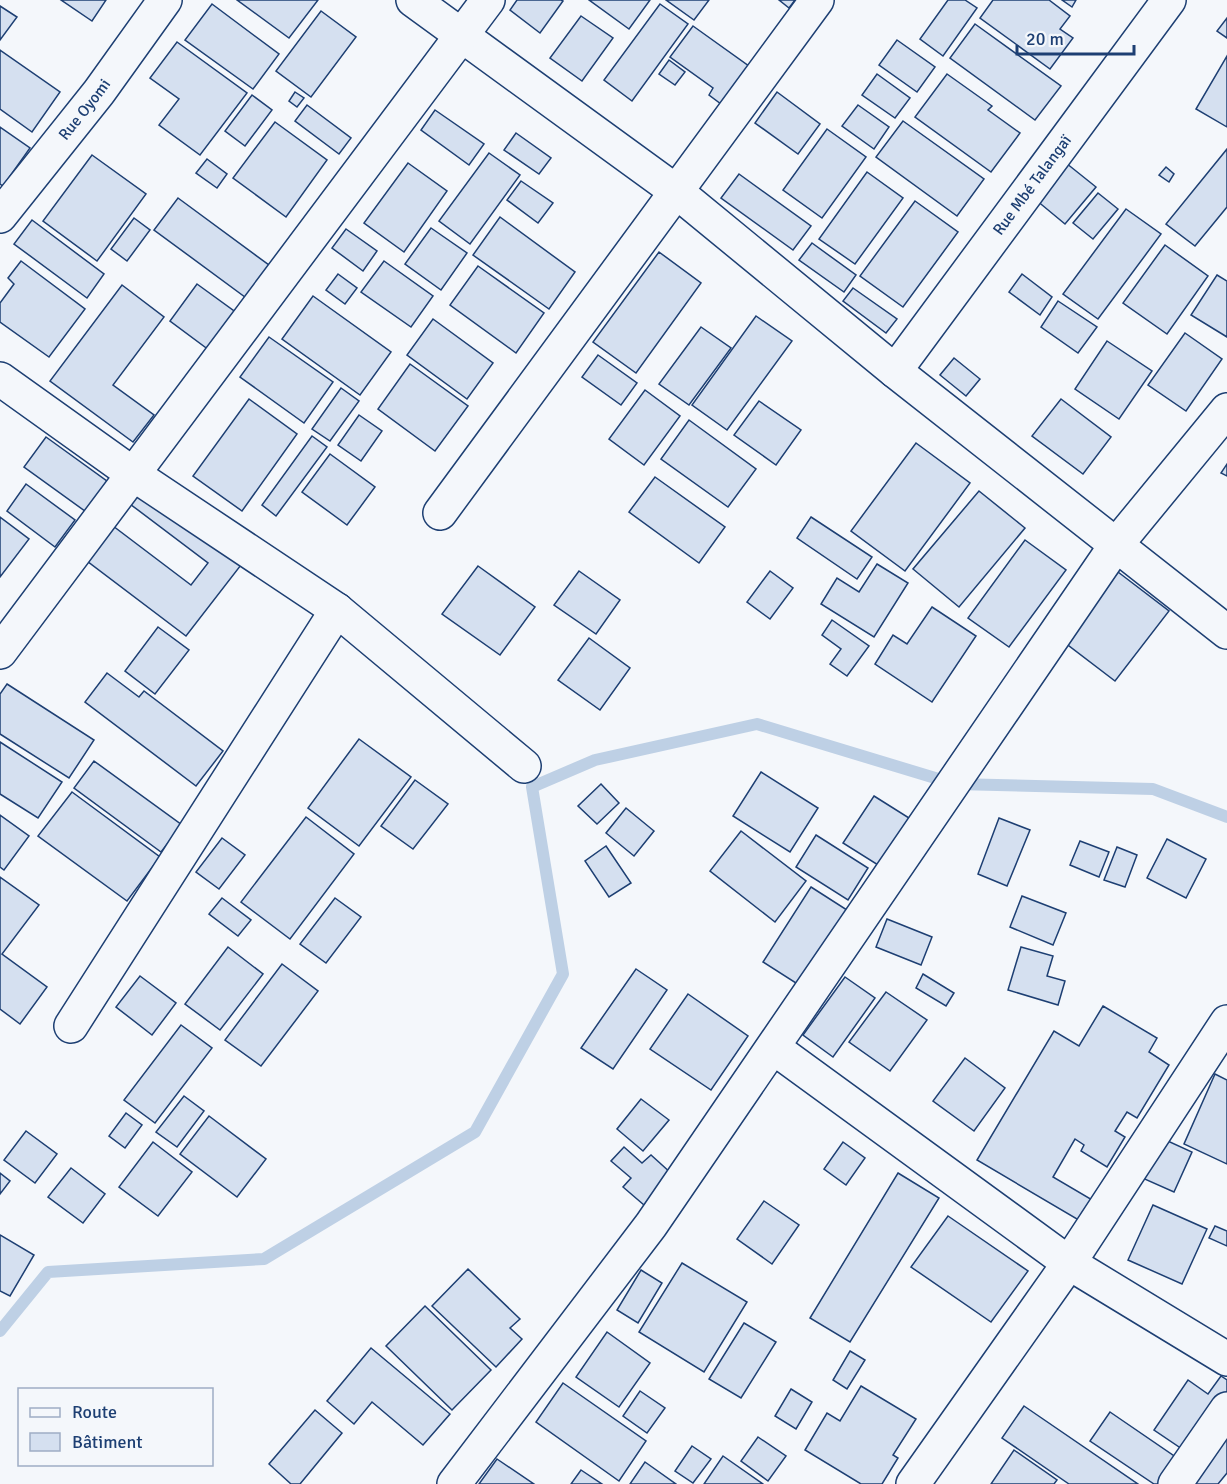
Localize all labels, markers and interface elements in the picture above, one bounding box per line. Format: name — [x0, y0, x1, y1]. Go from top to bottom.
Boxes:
scale bar — [1017, 18, 1134, 56]
text: 20 m — [1026, 28, 1064, 50]
street label: Rue Oyomi — [54, 75, 115, 144]
street label: Rue Mbé Talangaï — [989, 131, 1076, 239]
legend — [18, 1388, 213, 1466]
text: Route — [72, 1401, 117, 1423]
text: Bâtiment — [72, 1431, 143, 1453]

